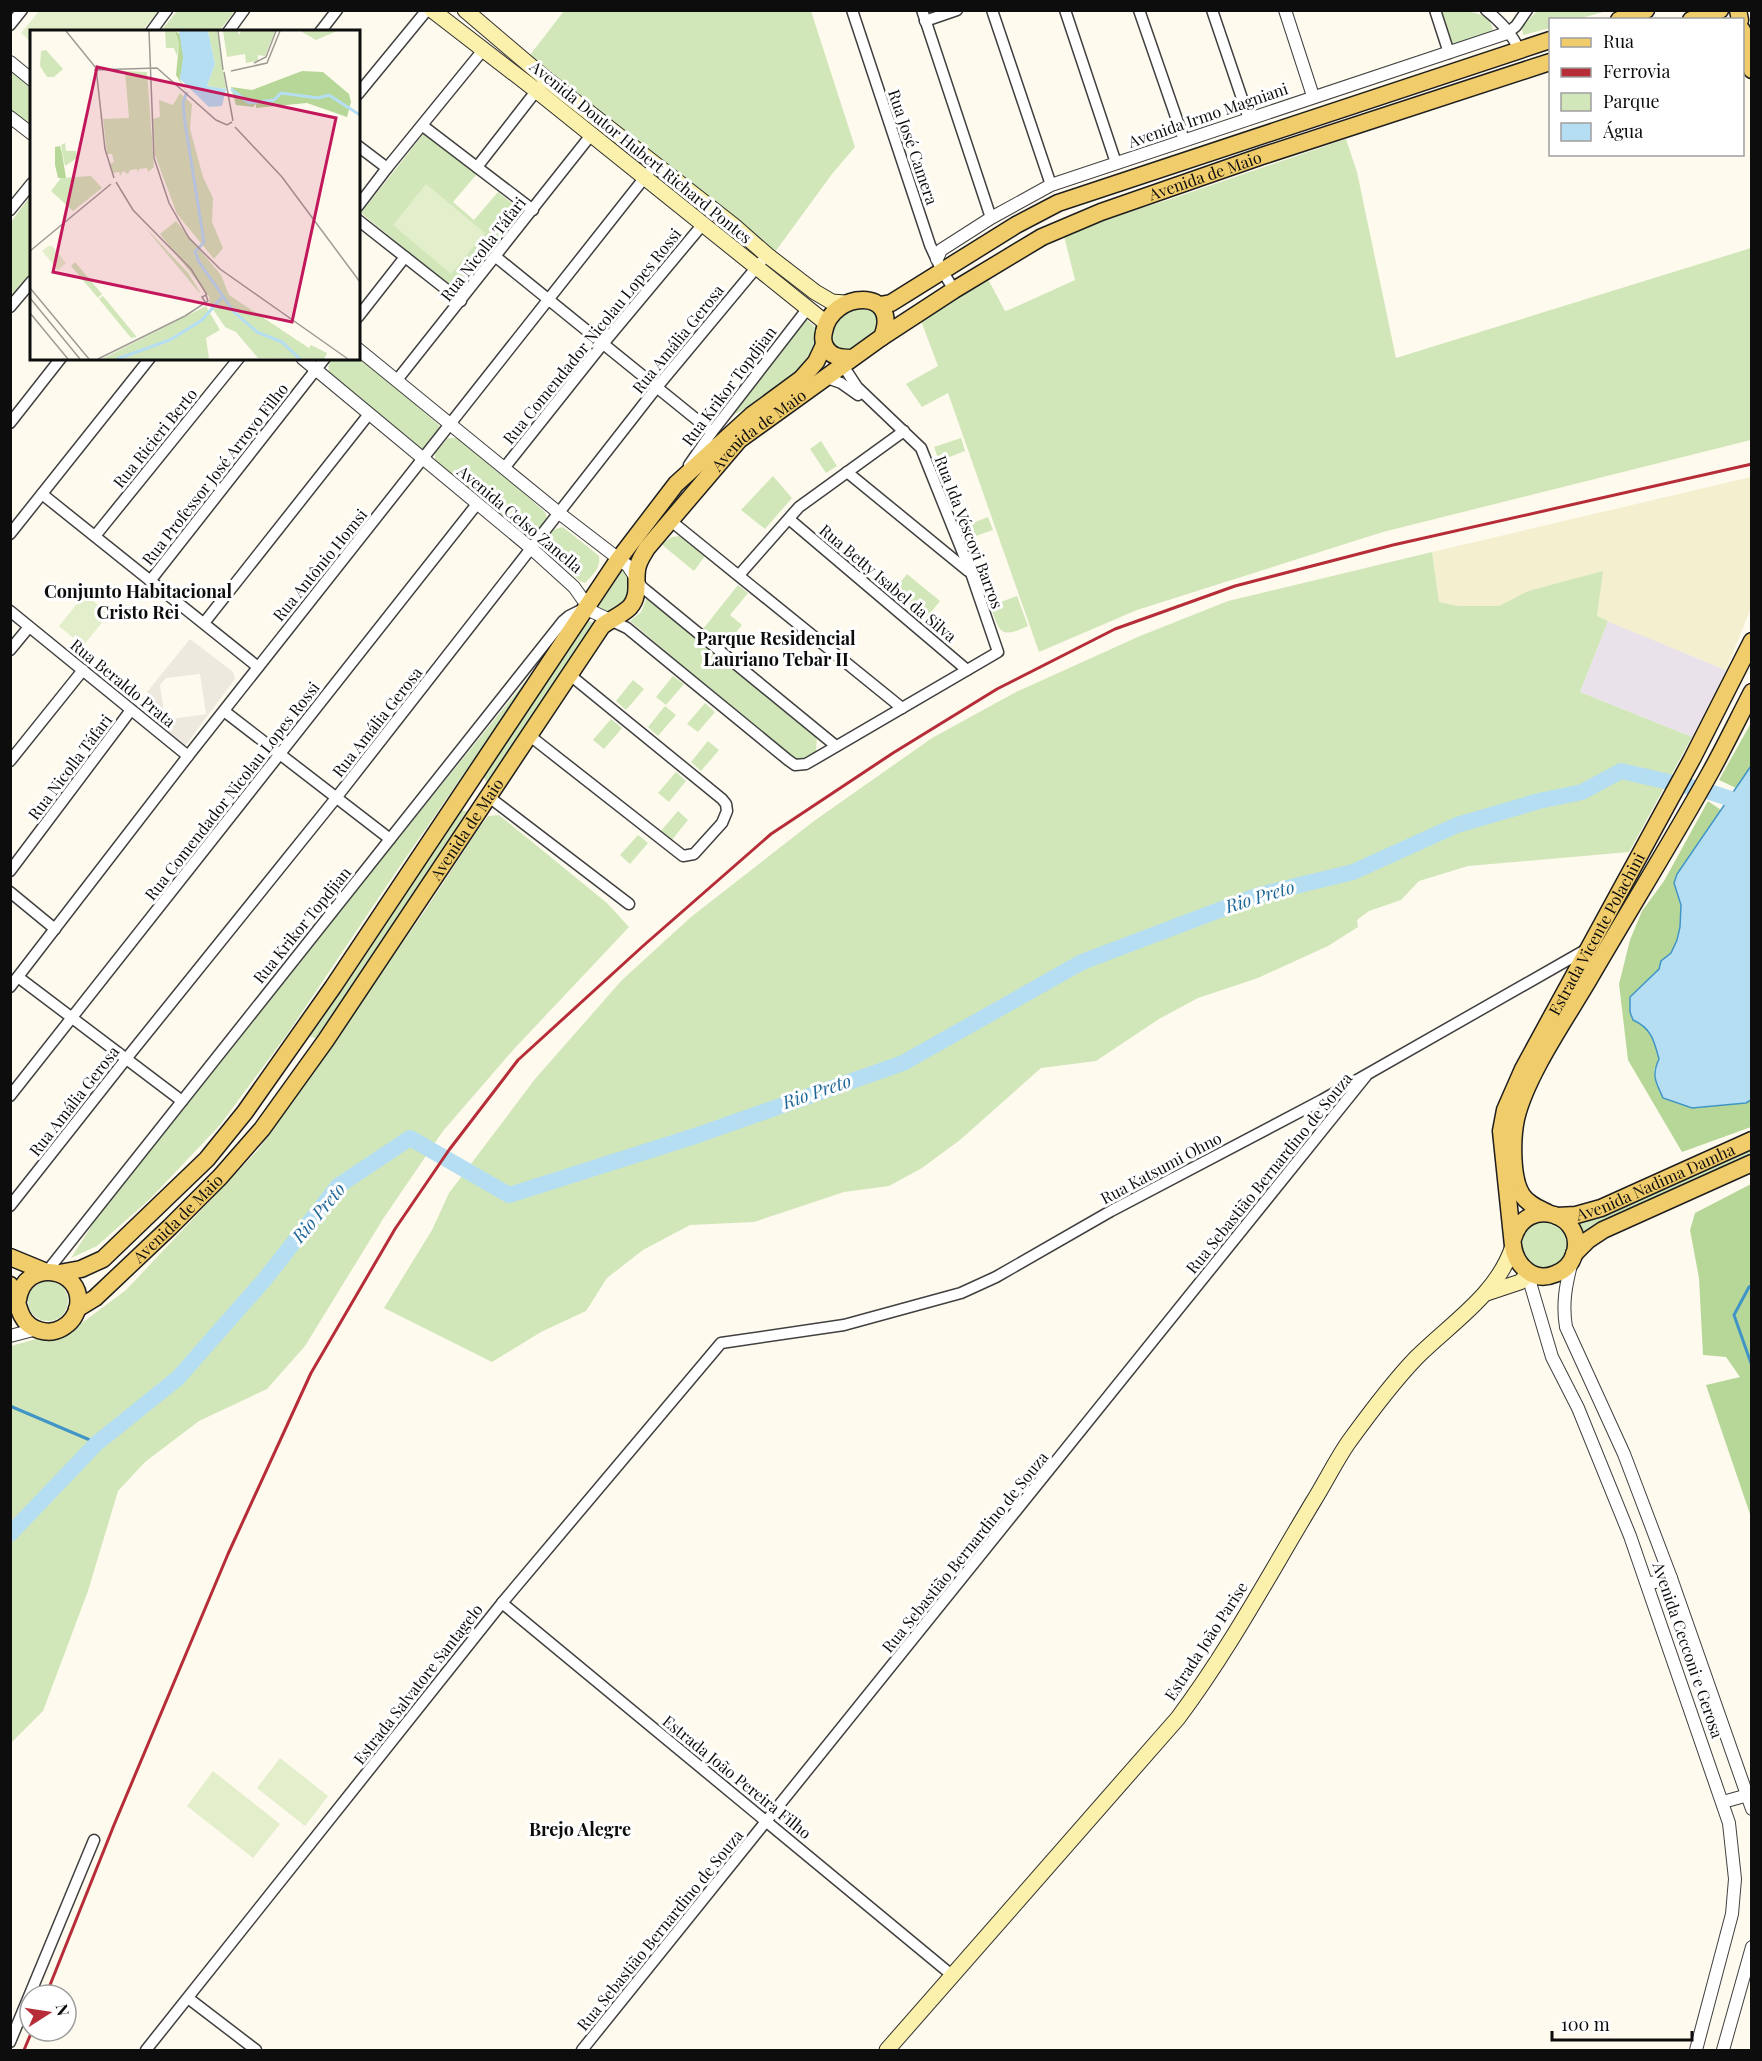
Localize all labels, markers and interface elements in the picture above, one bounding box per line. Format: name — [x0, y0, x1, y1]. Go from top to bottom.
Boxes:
legend — [1549, 18, 1744, 156]
text: Rua — [1603, 29, 1634, 53]
inset map — [30, 30, 360, 360]
street label: Avenida Doutor Hubert Richard Pontes — [525, 55, 757, 248]
text: Ferrovia — [1603, 59, 1670, 83]
street label: Avenida Irmo Magniani — [1124, 77, 1291, 152]
street label: Rua José Camera — [884, 86, 943, 207]
text: Parque — [1603, 89, 1660, 113]
text: Água — [1602, 119, 1643, 143]
street label: Avenida de Maio — [1145, 146, 1264, 205]
street label: Rua Nicolla Táfari — [435, 192, 530, 305]
street label: Rua Comendador Nicolau Lopes Rossi — [498, 223, 686, 448]
street label: Rua Amália Gerosa — [627, 280, 728, 397]
street label: Rua Krikor Topdjian — [677, 321, 781, 450]
street label: Rua Professor José Arroyo Filho — [137, 378, 292, 569]
street label: Rua Ricieri Berto — [108, 383, 201, 492]
street label: Avenida de Maio — [706, 384, 810, 476]
street label: Rua Ida Véscovi Barros — [931, 452, 1008, 611]
street label: Avenida Celso Zanella — [453, 459, 587, 577]
street label: Rua Antônio Homsi — [268, 504, 372, 625]
street label: Rua Betty Isabel da Silva — [815, 519, 961, 646]
district label: Conjunto Habitacional Cristo Rei — [44, 579, 232, 624]
district label: Parque Residencial Lauriano Tebar II — [696, 626, 856, 671]
street label: Rua Beraldo Prata — [67, 634, 180, 731]
street label: Rua Amália Gerosa — [327, 662, 426, 781]
street label: Rua Comendador Nicolau Lopes Rossi — [140, 677, 324, 904]
street label: Rua Nicolla Táfari — [23, 709, 116, 824]
street label: Avenida de Maio — [424, 774, 508, 885]
street label: Estrada Vicente Polachini — [1543, 848, 1649, 1019]
street label: Rua Krikor Topdjian — [248, 862, 355, 987]
water label: Rio Preto — [1221, 874, 1297, 918]
street label: Rua Amália Gerosa — [24, 1041, 123, 1160]
water label: Rio Preto — [778, 1068, 854, 1114]
street label: Rua Sebastião Bernardino de Souza — [1181, 1068, 1356, 1278]
street label: Rua Katsumi Ohno — [1097, 1127, 1225, 1208]
street label: Avenida Nadima Damha — [1572, 1138, 1738, 1225]
street label: Avenida de Maio — [127, 1169, 227, 1267]
water label: Rio Preto — [286, 1177, 350, 1248]
street label: Rua Sebastião Bernardino de Souza — [877, 1447, 1052, 1657]
street label: Avenida Cecconi e Gerosa — [1648, 1558, 1729, 1741]
street label: Estrada João Parise — [1159, 1577, 1252, 1704]
street label: Estrada Salvatore Santagelo — [348, 1599, 487, 1768]
street label: Estrada João Pereira Filho — [659, 1710, 816, 1843]
district label: Brejo Alegre — [529, 1817, 631, 1841]
street label: Rua Sebastião Bernardino de Souza — [572, 1825, 747, 2035]
north arrow — [18, 1983, 78, 2043]
text: N — [52, 2002, 75, 2018]
scale bar — [1552, 2004, 1692, 2042]
text: 100 m — [1561, 2012, 1610, 2036]

